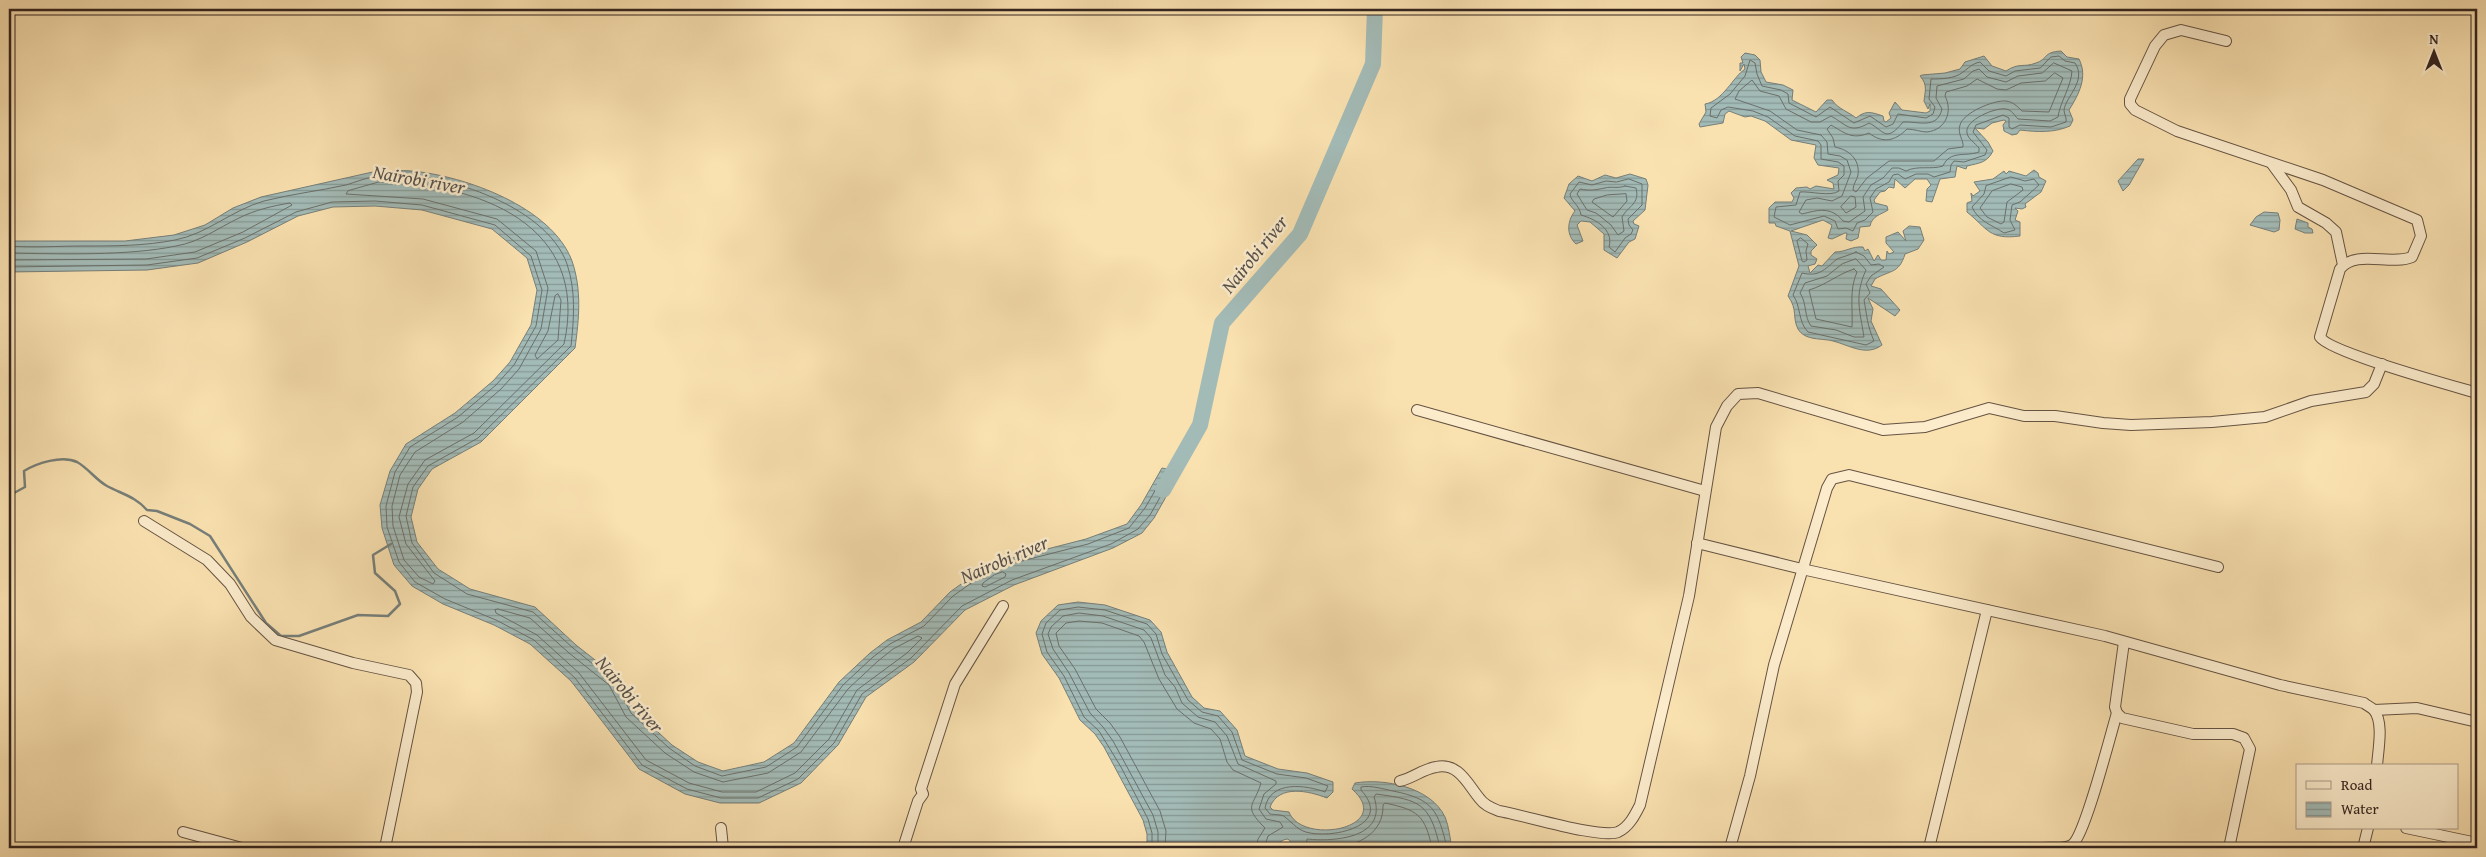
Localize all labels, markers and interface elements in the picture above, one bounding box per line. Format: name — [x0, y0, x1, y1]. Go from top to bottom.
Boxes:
north arrow — [2408, 28, 2458, 78]
text: N — [2429, 29, 2439, 49]
water label: Nairobi river — [370, 157, 468, 201]
water label: Nairobi river — [1213, 208, 1295, 300]
water label: Nairobi river — [955, 528, 1053, 590]
water label: Nairobi river — [589, 649, 671, 739]
legend — [2296, 764, 2458, 830]
text: Road — [2341, 774, 2372, 795]
text: Water — [2341, 798, 2379, 819]

